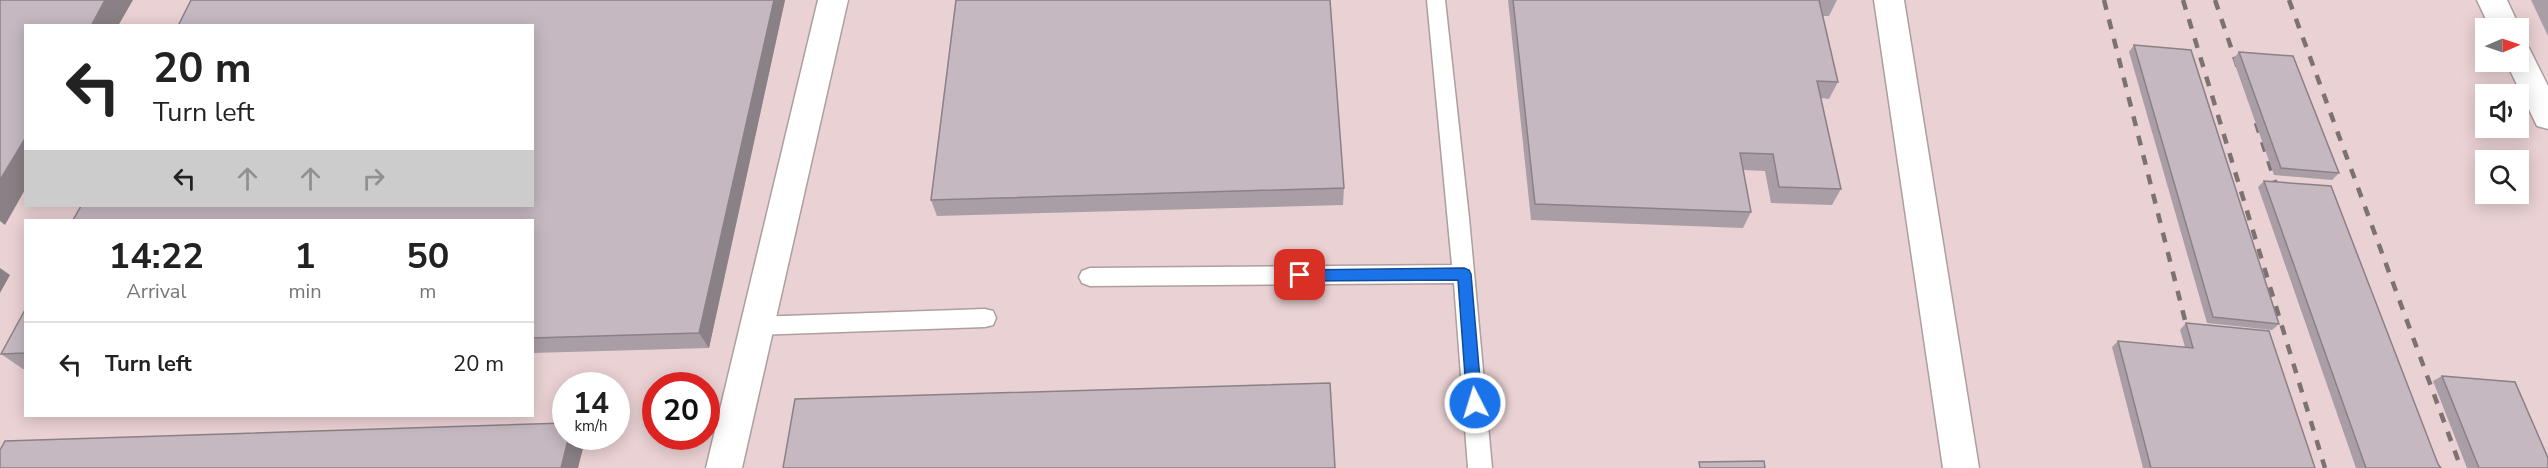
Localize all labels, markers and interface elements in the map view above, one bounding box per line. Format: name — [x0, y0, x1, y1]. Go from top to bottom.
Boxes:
north arrow — [2475, 18, 2529, 72]
map controls — [2475, 18, 2529, 204]
text: 20 m — [153, 40, 252, 97]
icon: left — [54, 48, 132, 126]
button: sound — [2475, 84, 2529, 138]
text: Turn left — [153, 94, 254, 131]
button: search — [2475, 150, 2529, 204]
icon: left — [168, 162, 201, 195]
icon: ahead — [231, 162, 264, 195]
icon: ahead — [294, 162, 327, 195]
icon: right — [357, 162, 390, 195]
text: 14:22 — [109, 232, 204, 281]
text: 1 — [294, 232, 316, 281]
text: 50 — [406, 232, 449, 281]
pin — [1274, 249, 1325, 300]
icon: arrive — [1283, 258, 1316, 291]
text: Arrival — [126, 278, 186, 305]
text: min — [288, 278, 322, 305]
text: m — [419, 278, 436, 305]
icon: left — [54, 348, 87, 381]
text: Turn left — [105, 349, 192, 379]
text: 20 m — [453, 349, 504, 379]
position arrow — [1443, 371, 1507, 435]
speed limit sign: 20 — [642, 372, 720, 450]
text: 14 — [573, 383, 609, 424]
text: km/h — [574, 416, 608, 436]

